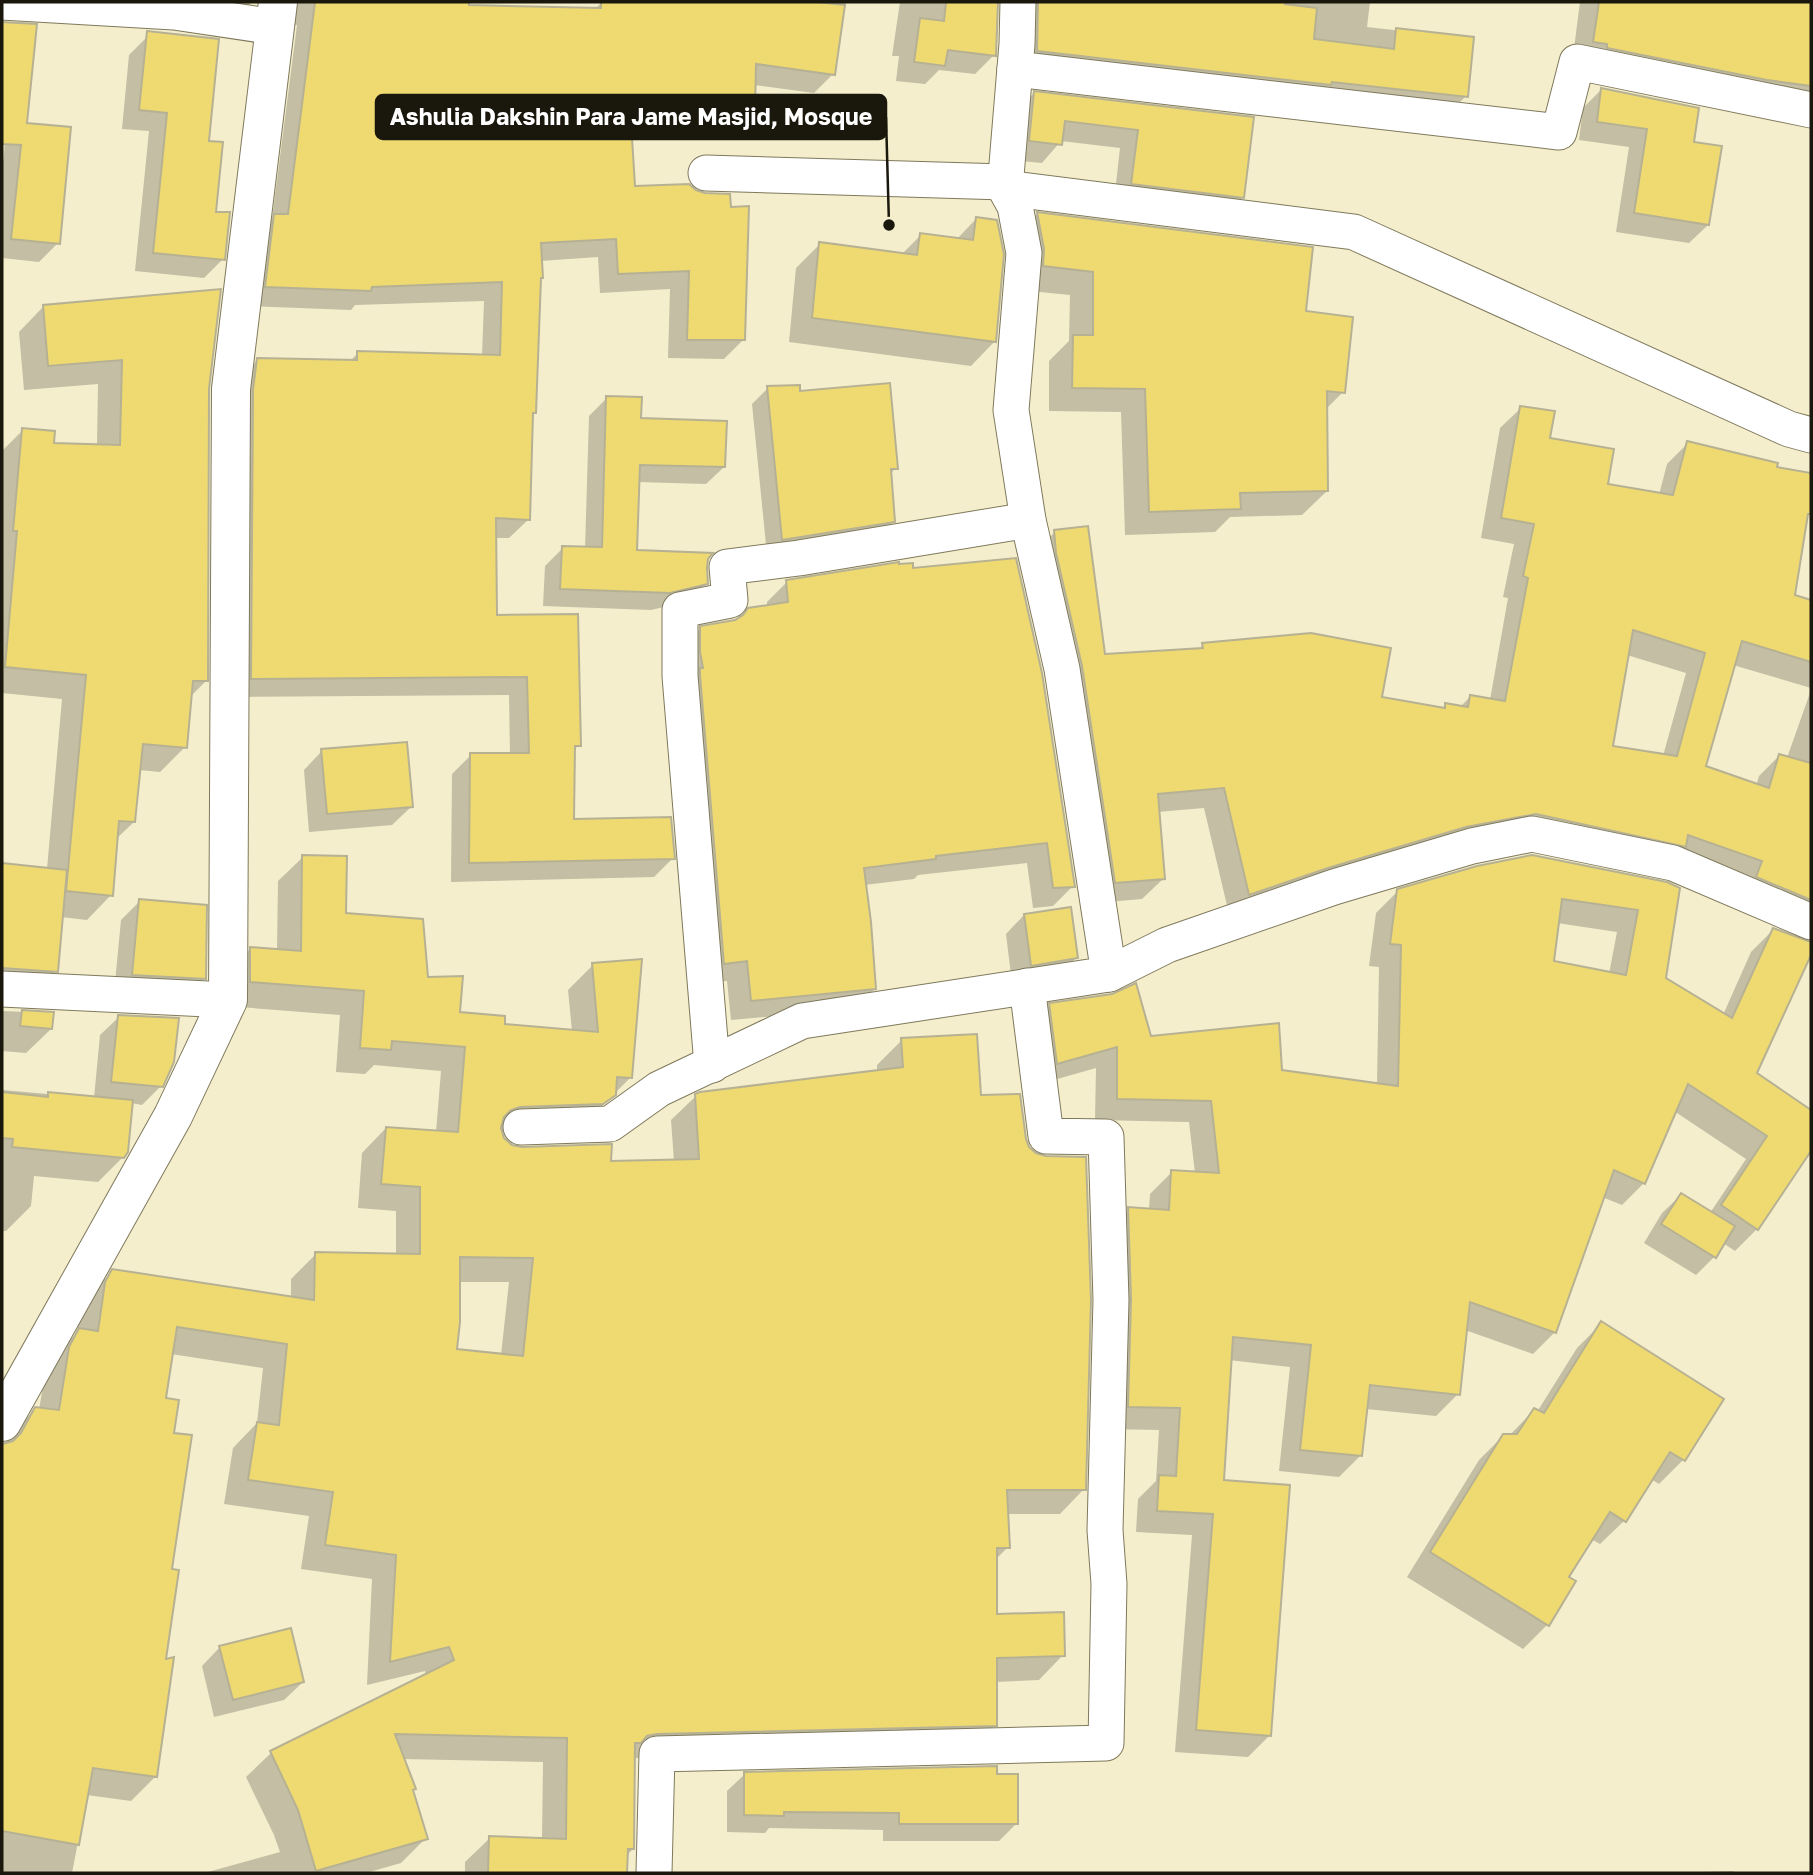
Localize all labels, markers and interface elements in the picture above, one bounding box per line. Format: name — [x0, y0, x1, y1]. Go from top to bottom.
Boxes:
callout: Ashulia Dakshin Para Jame Masjid, Mosque — [376, 95, 886, 139]
text: Ashulia Dakshin Para Jame Masjid, Mosque — [390, 102, 872, 130]

